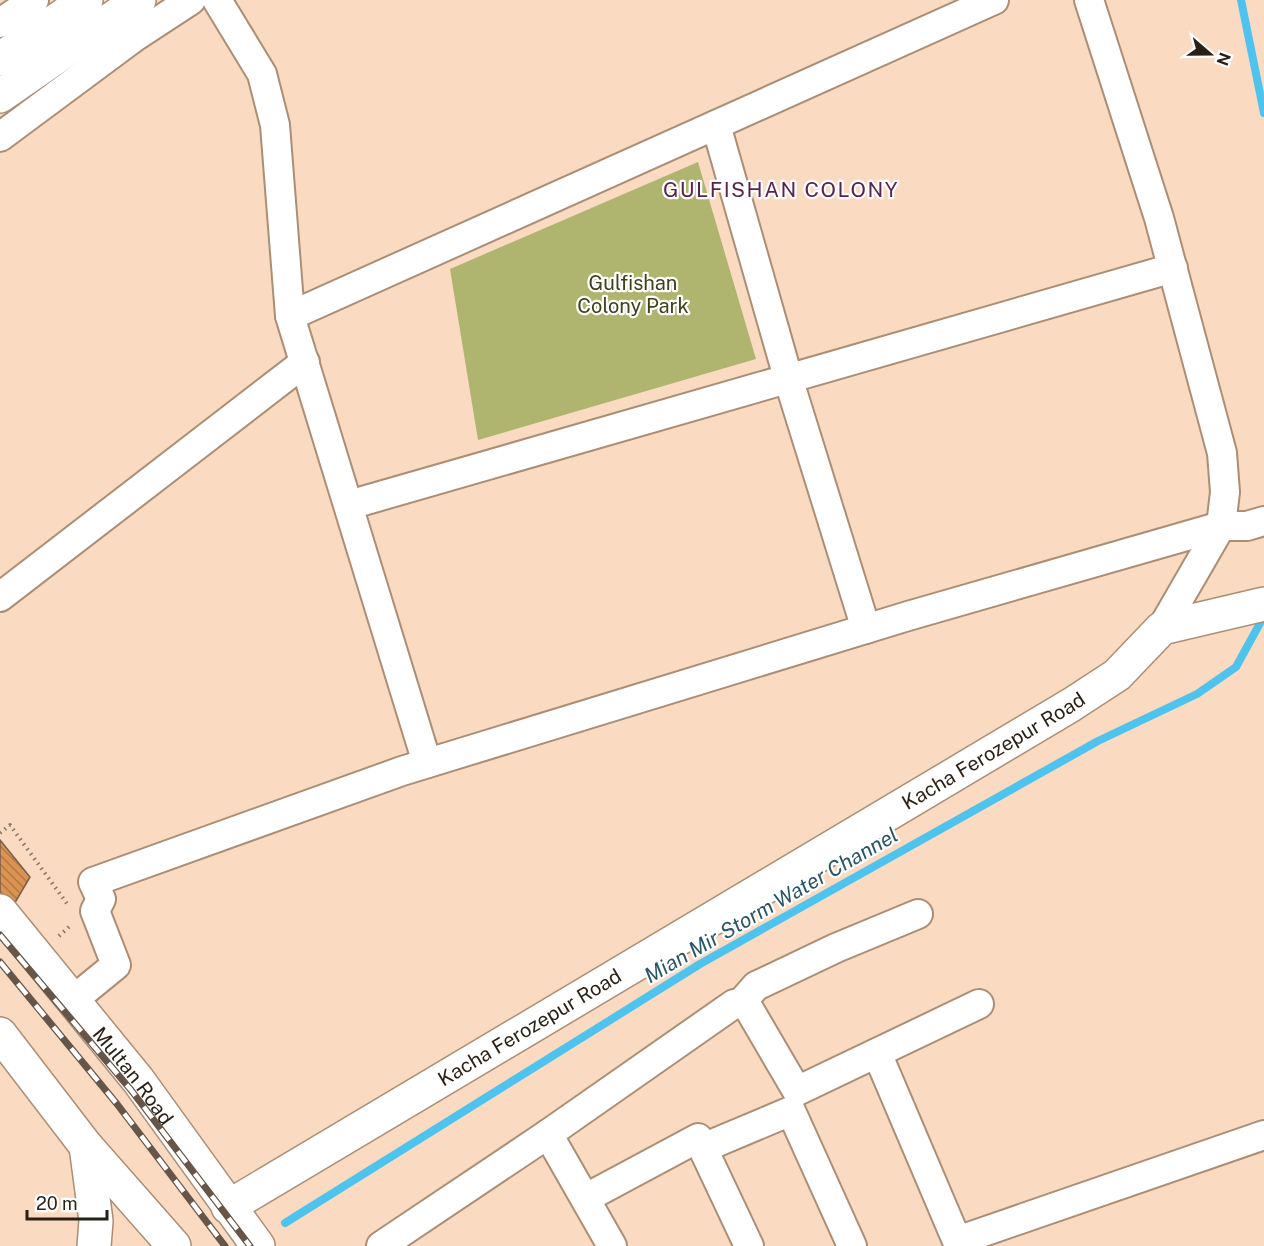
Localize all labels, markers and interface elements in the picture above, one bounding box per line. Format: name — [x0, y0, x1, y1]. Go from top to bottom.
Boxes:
north arrow — [1180, 24, 1240, 84]
text: N — [1213, 50, 1235, 68]
district label: GULFISHAN COLONY — [663, 177, 899, 202]
park label: Gulfishan Colony Park — [577, 271, 689, 318]
street label: Kacha Ferozepur Road — [898, 687, 1090, 815]
water label: Mian Mir Storm Water Channel — [640, 822, 902, 988]
street label: Kacha Ferozepur Road — [434, 964, 626, 1091]
street label: Multan Road — [88, 1022, 178, 1130]
scale bar — [27, 1183, 106, 1221]
text: 20 m — [36, 1193, 78, 1214]

